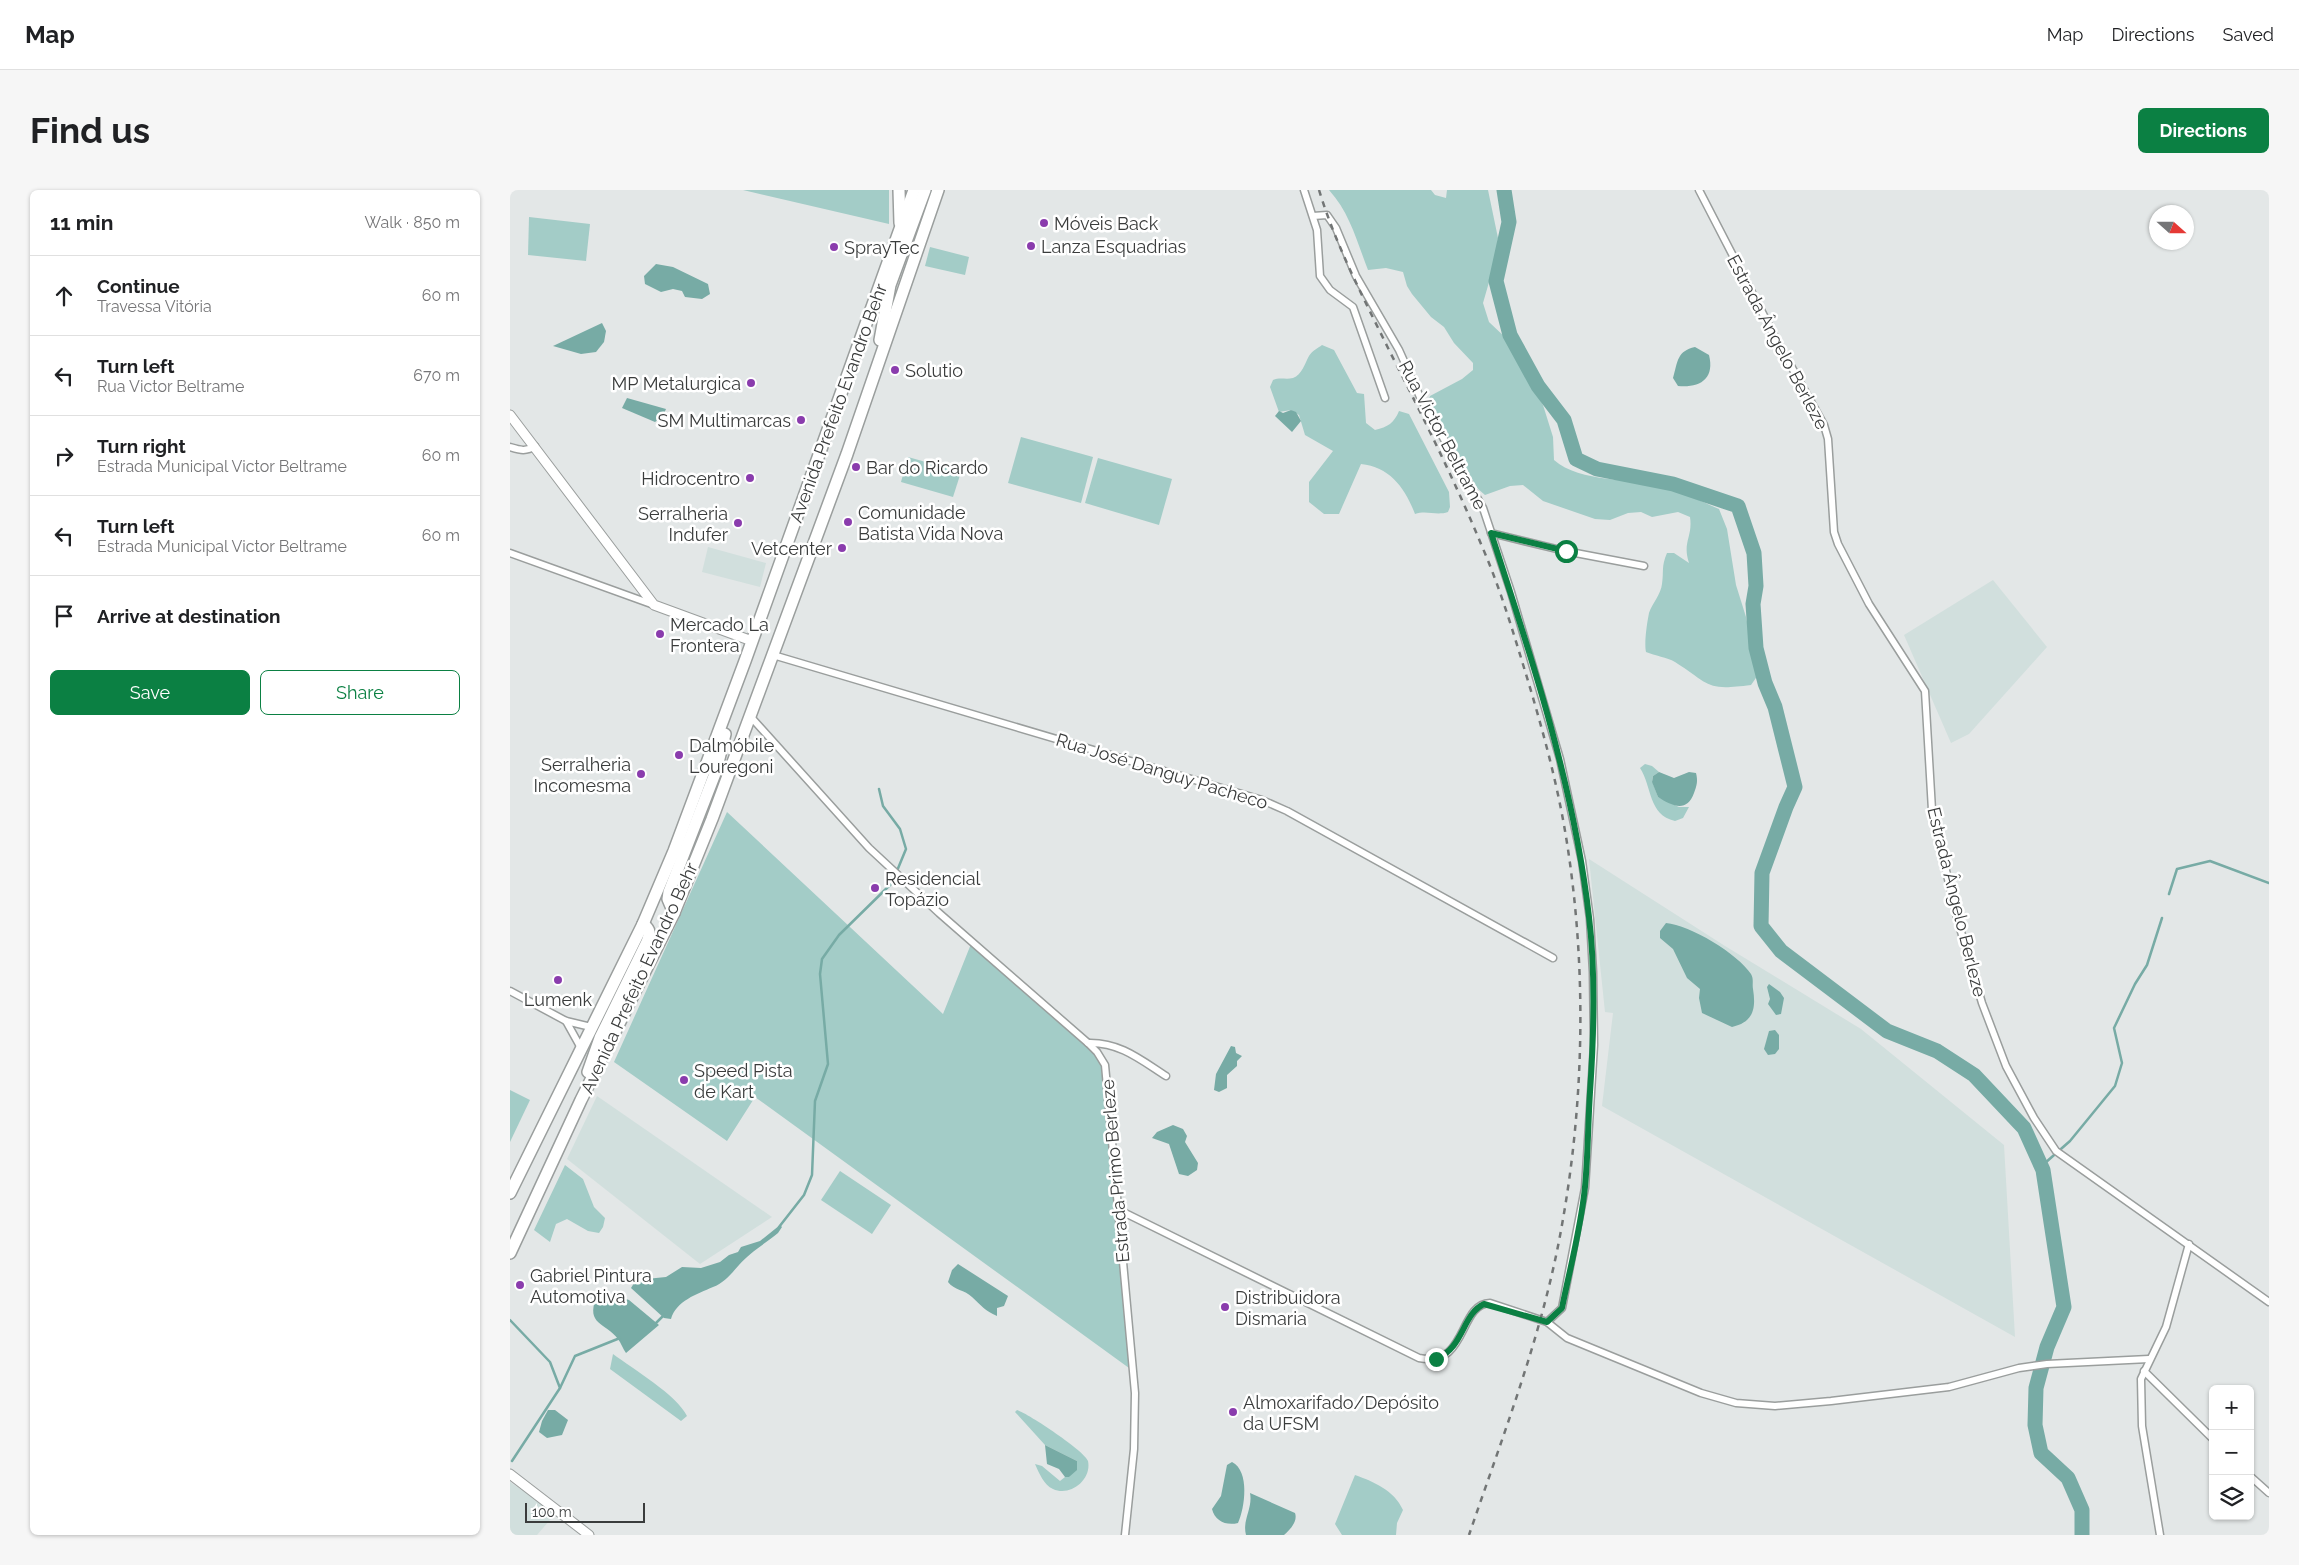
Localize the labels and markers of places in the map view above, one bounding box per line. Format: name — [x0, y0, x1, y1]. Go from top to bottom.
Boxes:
place label: Móveis Back — [1054, 213, 1159, 234]
marker: Móveis Back — [1038, 217, 1050, 229]
place label: Lanza Esquadrias — [1041, 236, 1187, 257]
place label: SprayTec — [844, 237, 920, 258]
marker: Lanza Esquadrias — [1025, 240, 1037, 252]
marker: SprayTec — [828, 241, 840, 253]
place label: Solutio — [905, 360, 963, 381]
marker: Solutio — [889, 364, 901, 376]
place label: MP Metalurgica — [612, 373, 741, 394]
marker: MP Metalurgica — [745, 377, 757, 389]
place label: SM Multimarcas — [658, 410, 791, 431]
marker: SM Multimarcas — [795, 414, 807, 426]
place label: Bar do Ricardo — [866, 457, 988, 478]
marker: Bar do Ricardo — [850, 461, 862, 473]
place label: Hidrocentro — [641, 468, 740, 489]
marker: Hidrocentro — [744, 472, 756, 484]
place label: Comunidade Batista Vida Nova — [858, 502, 1003, 544]
place label: Serralheria Indufer — [638, 503, 729, 545]
marker: Comunidade Batista Vida Nova — [842, 516, 854, 528]
marker: Serralheria Indufer — [732, 517, 744, 529]
place label: Vetcenter — [751, 538, 833, 559]
marker: Vetcenter — [836, 542, 848, 554]
place label: Mercado La Frontera — [670, 614, 769, 656]
marker: Mercado La Frontera — [654, 628, 666, 640]
place label: Dalmóbile Louregoni — [689, 735, 775, 777]
marker: Dalmóbile Louregoni — [673, 749, 685, 761]
place label: Serralheria Incomesma — [533, 754, 631, 796]
marker: Serralheria Incomesma — [635, 768, 647, 780]
place label: Residencial Topázio — [885, 868, 981, 910]
marker: Residencial Topázio — [869, 882, 881, 894]
marker: Lumenk — [552, 974, 564, 986]
place label: Lumenk — [524, 989, 593, 1010]
place label: Speed Pista de Kart — [694, 1060, 793, 1102]
marker: Speed Pista de Kart — [678, 1074, 690, 1086]
place label: Gabriel Pintura Automotiva — [530, 1265, 652, 1307]
marker: Gabriel Pintura Automotiva — [514, 1279, 526, 1291]
place label: Distribuidora Dismaria — [1235, 1287, 1340, 1329]
marker: Distribuidora Dismaria — [1219, 1301, 1231, 1313]
place label: Almoxarifado/Depósito da UFSM — [1243, 1392, 1439, 1434]
marker: Almoxarifado/Depósito da UFSM — [1227, 1406, 1239, 1418]

